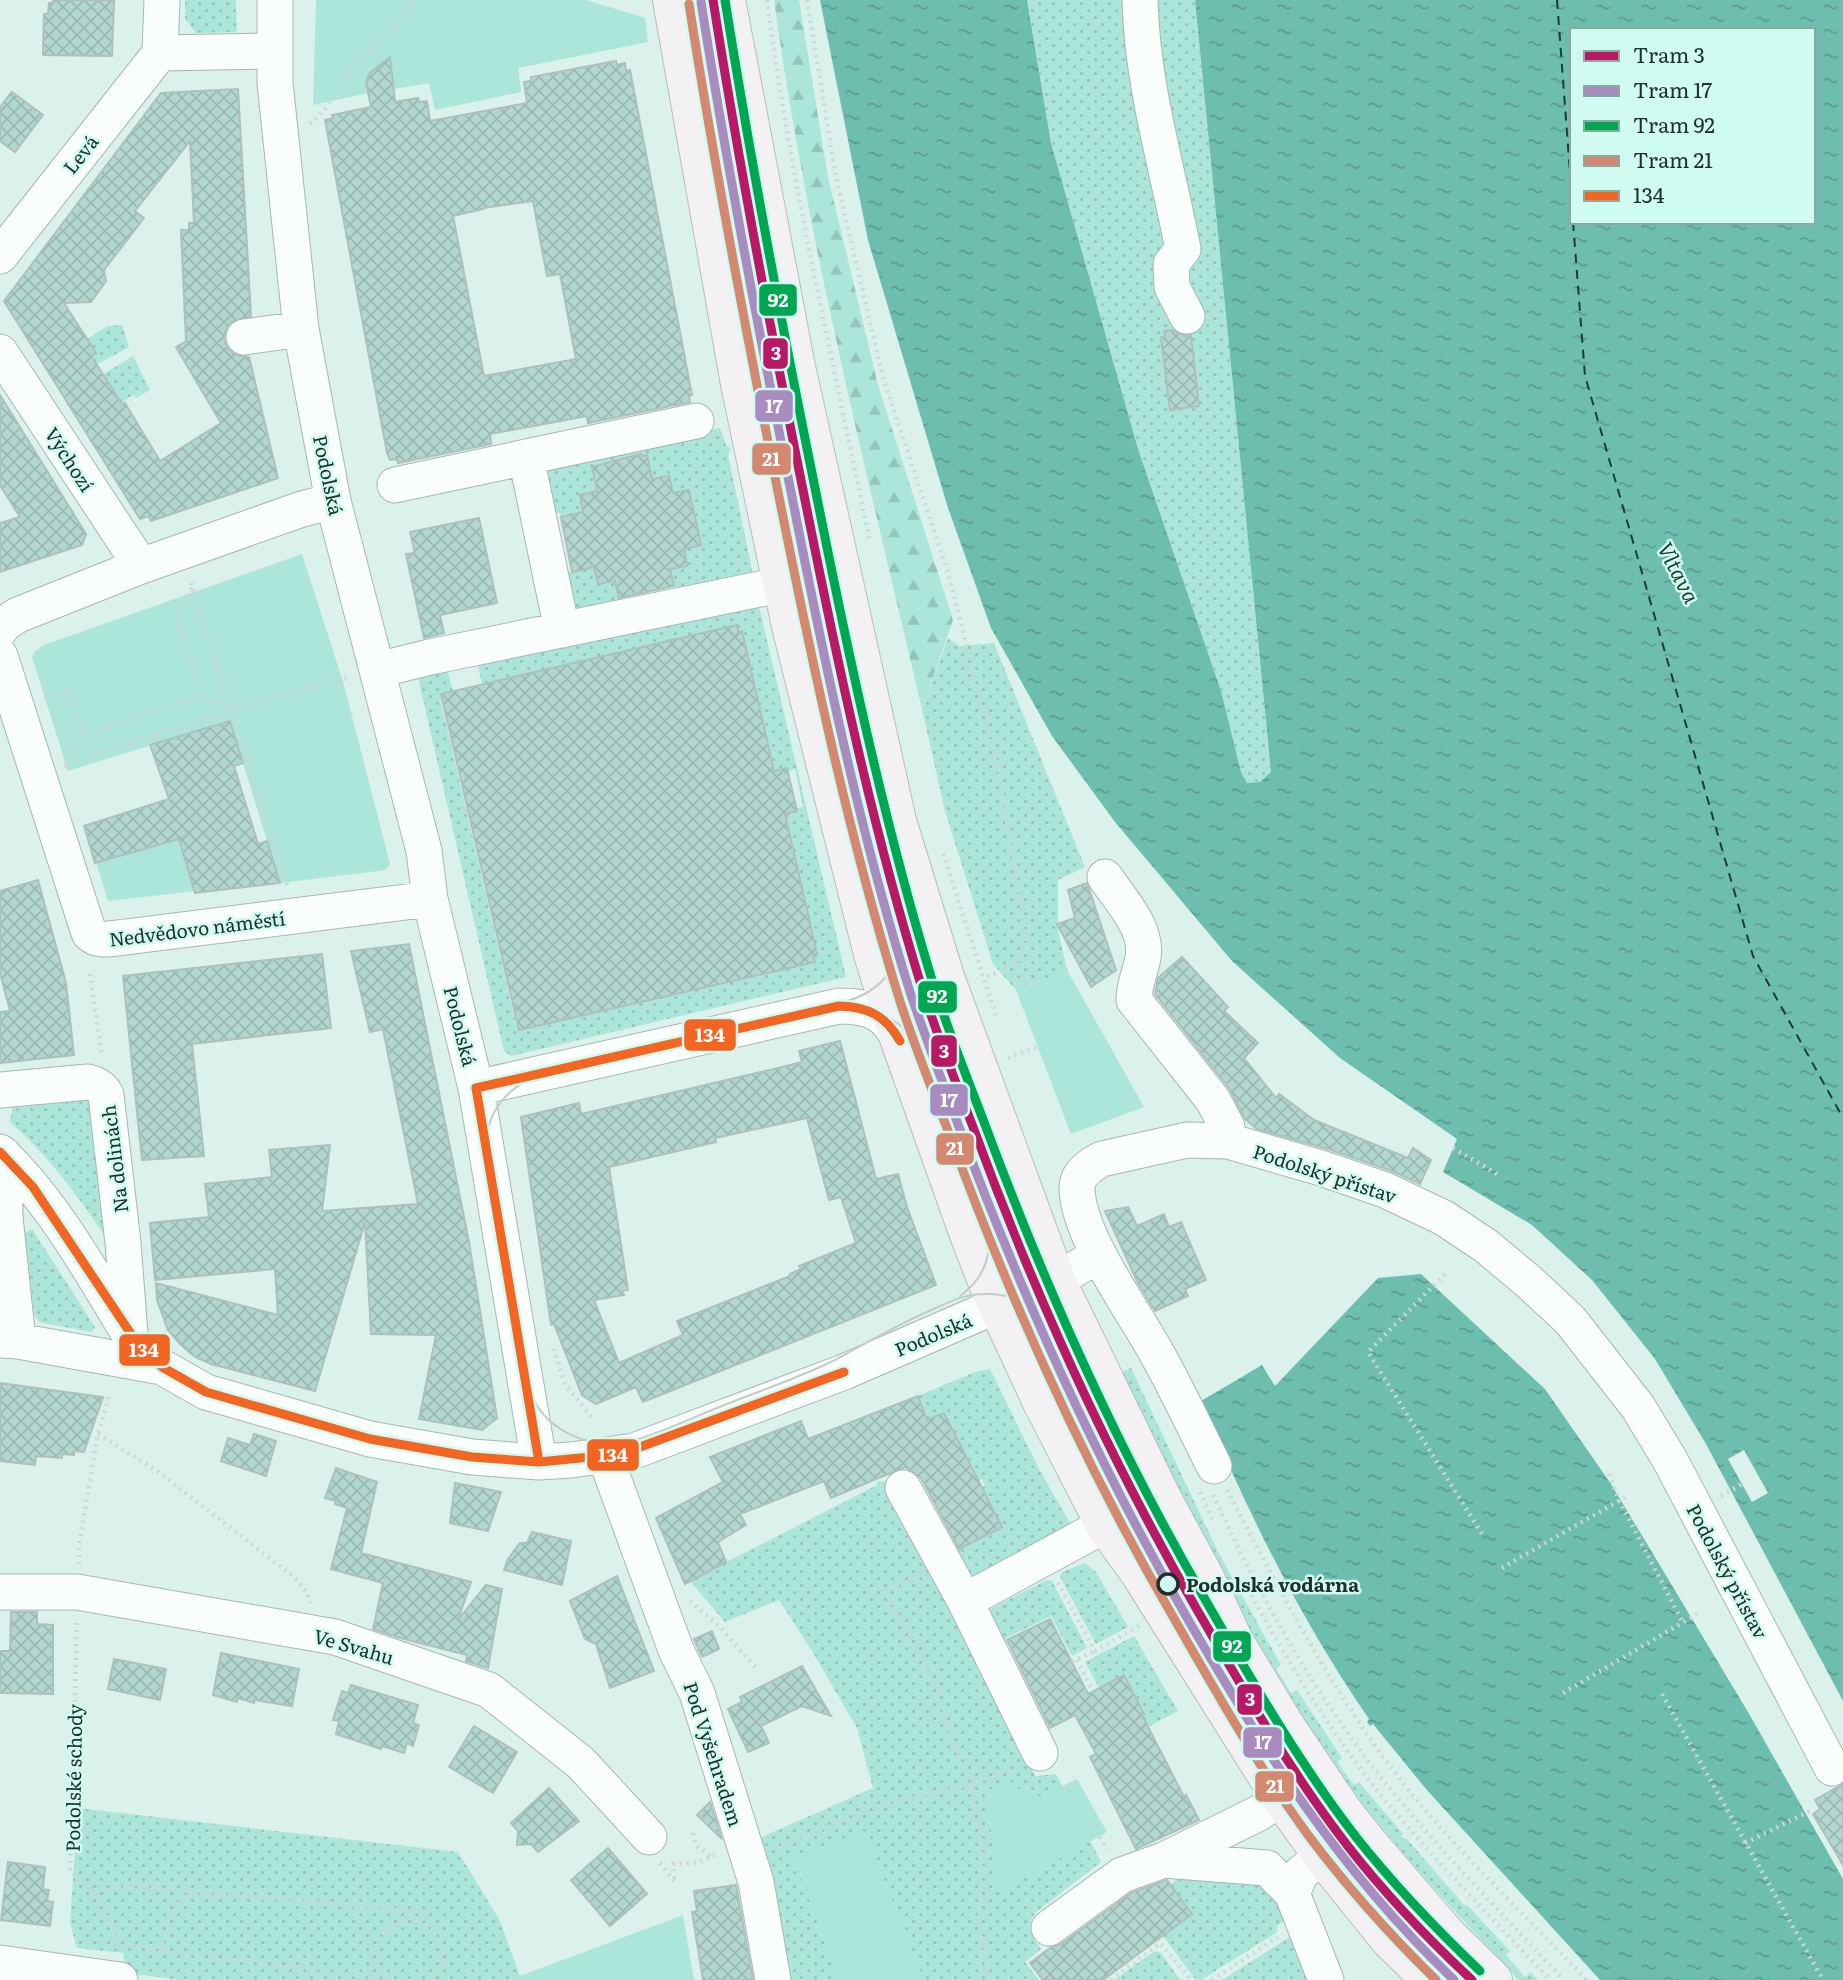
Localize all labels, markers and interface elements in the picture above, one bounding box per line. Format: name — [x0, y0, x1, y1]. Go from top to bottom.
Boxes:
legend — [1570, 28, 1815, 224]
text: Tram 3 — [1633, 38, 1705, 69]
text: Tram 17 — [1633, 73, 1713, 104]
text: Tram 92 — [1633, 108, 1715, 139]
street label: Levá — [56, 128, 105, 180]
text: Tram 21 — [1633, 143, 1713, 174]
text: 134 — [1633, 178, 1665, 209]
line badge: 92 — [758, 283, 798, 317]
text: 92 — [768, 285, 788, 313]
line badge: 3 — [762, 337, 789, 370]
text: 3 — [771, 338, 781, 366]
line badge: 17 — [754, 389, 794, 423]
text: 17 — [765, 391, 783, 419]
street label: Výchozí — [39, 421, 101, 497]
street label: Podolská — [307, 432, 351, 519]
line badge: 21 — [751, 442, 792, 476]
text: 21 — [762, 444, 780, 472]
water label: Vltava — [1651, 536, 1709, 608]
street label: Nedvědovo náměstí — [107, 903, 287, 953]
line badge: 92 — [917, 980, 958, 1014]
text: 92 — [927, 981, 947, 1009]
street label: Podolská — [438, 983, 485, 1070]
line badge: 134 — [683, 1018, 737, 1052]
text: 134 — [695, 1020, 725, 1048]
line badge: 3 — [930, 1034, 958, 1068]
text: 3 — [939, 1036, 949, 1064]
line badge: 17 — [929, 1083, 969, 1117]
text: 17 — [940, 1085, 958, 1113]
street label: Na dolinách — [93, 1103, 135, 1215]
line badge: 21 — [935, 1132, 975, 1166]
text: 21 — [946, 1133, 964, 1161]
street label: Podolský přístav — [1250, 1137, 1401, 1210]
street label: Podolská — [890, 1305, 977, 1363]
line badge: 134 — [118, 1333, 171, 1367]
text: 134 — [129, 1335, 159, 1363]
line badge: 134 — [586, 1438, 640, 1472]
text: 134 — [598, 1440, 628, 1468]
street label: Podolský přístav — [1681, 1498, 1776, 1644]
place label: Podolská vodárna — [1186, 1570, 1359, 1598]
marker: Podolská vodárna — [1157, 1573, 1179, 1595]
street label: Ve Svahu — [311, 1621, 397, 1671]
line badge: 92 — [1212, 1630, 1252, 1663]
text: 92 — [1222, 1631, 1242, 1659]
street label: Pod Vyšehradem — [677, 1678, 751, 1830]
line badge: 3 — [1236, 1683, 1263, 1716]
text: 3 — [1245, 1684, 1255, 1712]
street label: Podolské schody — [58, 1704, 88, 1852]
line badge: 17 — [1242, 1726, 1283, 1759]
text: 17 — [1254, 1727, 1272, 1755]
line badge: 21 — [1254, 1770, 1295, 1803]
text: 21 — [1266, 1771, 1284, 1799]

